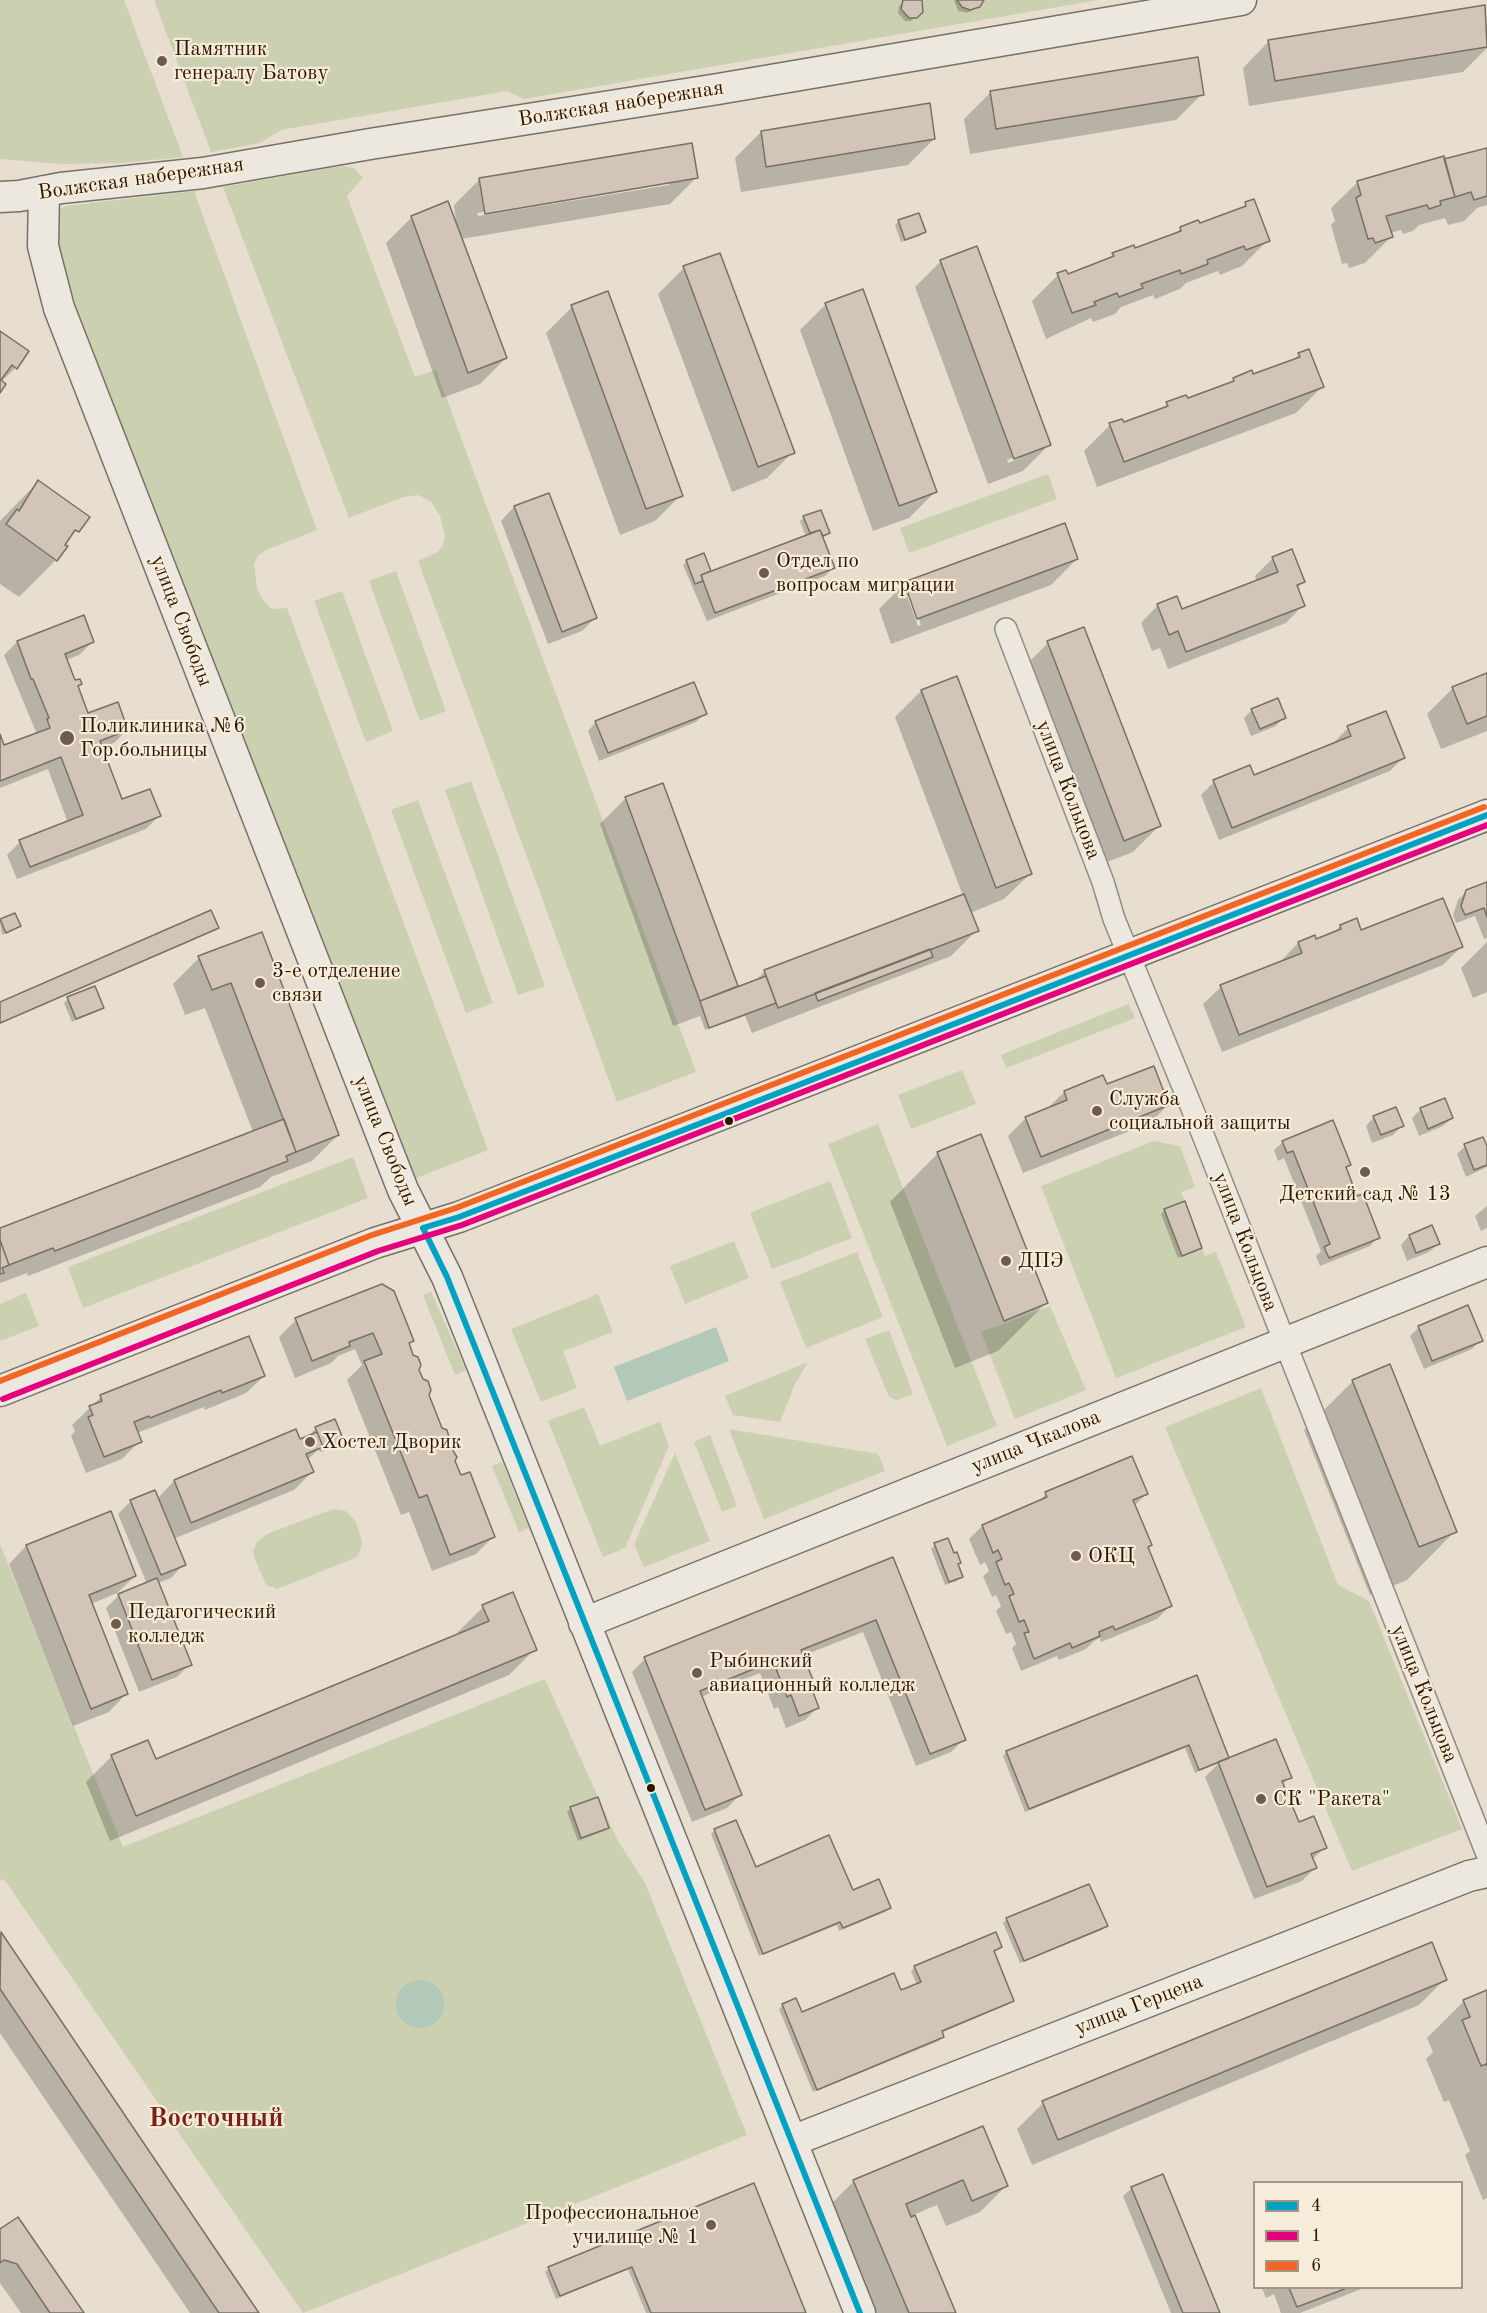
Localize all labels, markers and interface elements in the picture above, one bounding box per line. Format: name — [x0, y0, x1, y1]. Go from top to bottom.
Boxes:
place label: Памятник генералу Батову — [174, 36, 329, 86]
marker: Памятник генералу Батову — [155, 54, 169, 68]
street label: Волжская набережная — [516, 75, 726, 133]
street label: Волжская набережная — [36, 152, 246, 206]
place label: Отдел по вопросам миграции — [776, 548, 955, 598]
street label: улица Свободы — [144, 552, 218, 690]
marker: Отдел по вопросам миграции — [757, 566, 771, 580]
place label: Поликлиника №6 Гор.больницы — [80, 713, 245, 763]
street label: улица Кольцова — [1030, 717, 1106, 863]
marker: Поликлиника №6 Гор.больницы — [58, 729, 76, 747]
place label: 3-е отделение связи — [272, 958, 400, 1008]
marker: 3-е отделение связи — [253, 976, 267, 990]
street label: улица Свободы — [347, 1072, 423, 1210]
place label: Служба социальной защиты — [1109, 1086, 1291, 1136]
marker: Служба социальной защиты — [1090, 1104, 1104, 1118]
unlabelled marker — [723, 1115, 735, 1127]
marker: Детский сад № 13 — [1358, 1165, 1372, 1179]
street label: улица Кольцова — [1207, 1169, 1283, 1315]
place label: Детский сад № 13 — [1279, 1181, 1451, 1207]
place label: ДПЭ — [1018, 1248, 1064, 1274]
marker: ДПЭ — [999, 1254, 1013, 1268]
street label: улица Чкалова — [968, 1405, 1104, 1479]
place label: Хостел Дворик — [322, 1429, 462, 1455]
marker: Хостел Дворик — [303, 1435, 317, 1449]
place label: ОКЦ — [1088, 1543, 1135, 1569]
marker: ОКЦ — [1069, 1549, 1083, 1563]
place label: Педагогический колледж — [128, 1599, 276, 1649]
marker: Педагогический колледж — [109, 1617, 123, 1631]
street label: улица Кольцова — [1385, 1621, 1463, 1767]
place label: Рыбинский авиационный колледж — [709, 1648, 916, 1698]
marker: Рыбинский авиационный колледж — [690, 1666, 704, 1680]
unlabelled marker — [645, 1782, 657, 1794]
place label: СК "Ракета" — [1273, 1786, 1390, 1812]
marker: СК "Ракета" — [1254, 1792, 1268, 1806]
street label: улица Герцена — [1071, 1969, 1207, 2041]
district label: Восточный — [148, 2103, 284, 2135]
legend — [1253, 2181, 1463, 2289]
text: 4 — [1311, 2197, 1321, 2215]
place label: Профессиональное училище № 1 — [525, 2200, 699, 2250]
marker: Профессиональное училище № 1 — [704, 2218, 718, 2232]
text: 1 — [1311, 2227, 1321, 2245]
text: 6 — [1311, 2257, 1321, 2275]

